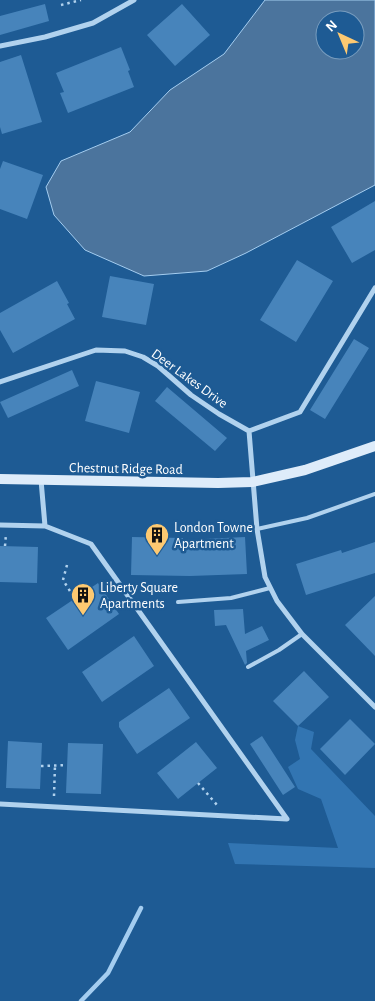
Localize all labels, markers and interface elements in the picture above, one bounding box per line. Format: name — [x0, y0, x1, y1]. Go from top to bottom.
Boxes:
north arrow — [315, 10, 365, 60]
text: N — [323, 18, 340, 35]
street label: Deer Lakes Drive — [149, 347, 230, 411]
street label: Chestnut Ridge Road — [69, 461, 183, 477]
place label: London Towne Apartment — [174, 521, 253, 551]
building icon: London Towne Apartment — [144, 522, 170, 556]
place label: Liberty Square Apartments — [100, 581, 178, 611]
building icon: Liberty Square Apartments — [70, 582, 96, 616]

